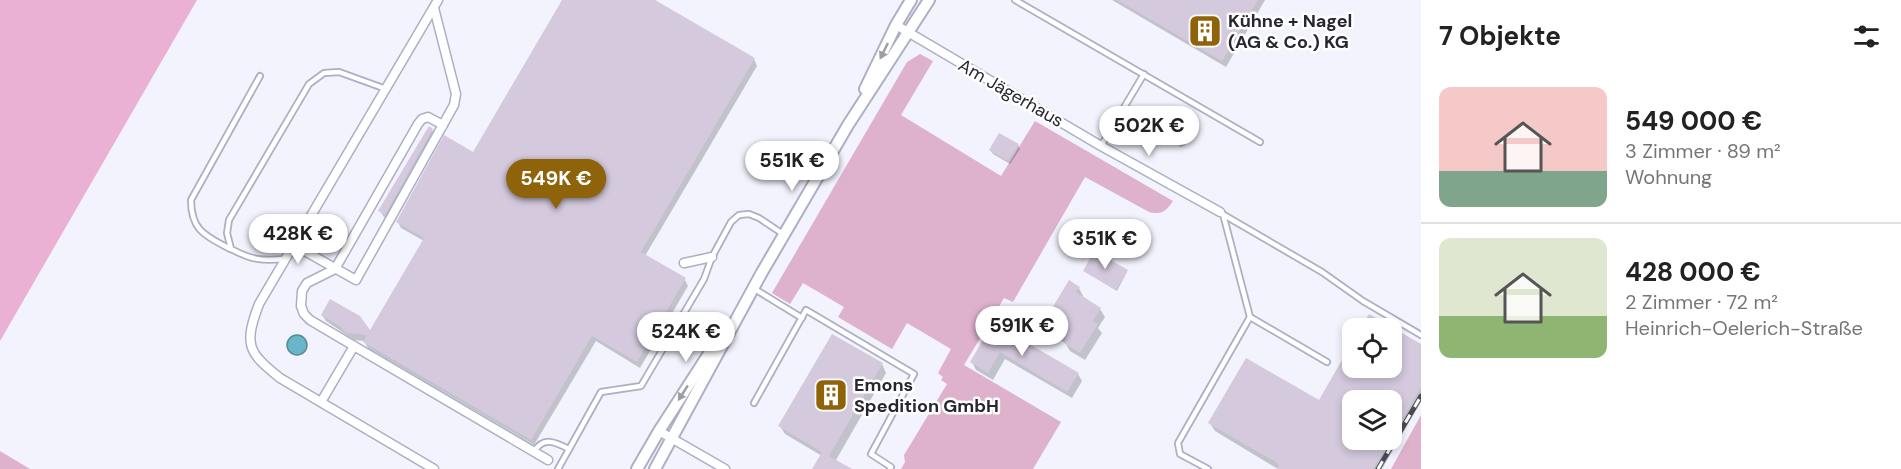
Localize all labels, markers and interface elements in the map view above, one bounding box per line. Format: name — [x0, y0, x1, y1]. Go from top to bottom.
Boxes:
place label: Kühne + Nagel (AG & Co.) KG — [1228, 9, 1352, 54]
building icon: Kühne + Nagel (AG & Co.) KG — [1187, 13, 1223, 49]
text: 7 Objekte — [1439, 19, 1561, 53]
icon: filters — [1850, 20, 1883, 53]
one-way arrow — [879, 43, 888, 60]
street label: Am Jägerhaus — [954, 53, 1068, 133]
text: 549 000 € — [1625, 104, 1762, 138]
pin: 502K € — [1100, 106, 1198, 157]
icon: home — [1487, 111, 1559, 183]
text: 502K € — [1113, 112, 1185, 138]
text: 3 Zimmer · 89 m² — [1625, 138, 1781, 164]
pin: 551K € — [743, 141, 841, 192]
text: 551K € — [759, 147, 825, 173]
pin: 549K € — [507, 159, 605, 210]
text: Wohnung — [1625, 164, 1712, 190]
text: 549K € — [520, 165, 592, 191]
pin: 428K € — [249, 214, 347, 265]
pin: 351K € — [1056, 219, 1154, 270]
text: 428K € — [263, 220, 333, 246]
text: 351K € — [1072, 225, 1138, 251]
text: 428 000 € — [1625, 255, 1761, 289]
icon: home — [1487, 262, 1559, 334]
text: 2 Zimmer · 72 m² — [1625, 289, 1778, 315]
pin: 591K € — [973, 306, 1071, 357]
pin: 524K € — [637, 312, 735, 363]
text: 591K € — [989, 312, 1055, 338]
text: Heinrich-Oelerich-Straße — [1625, 315, 1863, 341]
text: 524K € — [651, 318, 721, 344]
map controls — [1342, 318, 1402, 450]
button: locate — [1342, 318, 1402, 378]
place label: Emons Spedition GmbH — [854, 373, 999, 418]
building icon: Emons Spedition GmbH — [813, 377, 849, 413]
one-way arrow — [677, 385, 689, 401]
button: layers — [1342, 390, 1402, 450]

